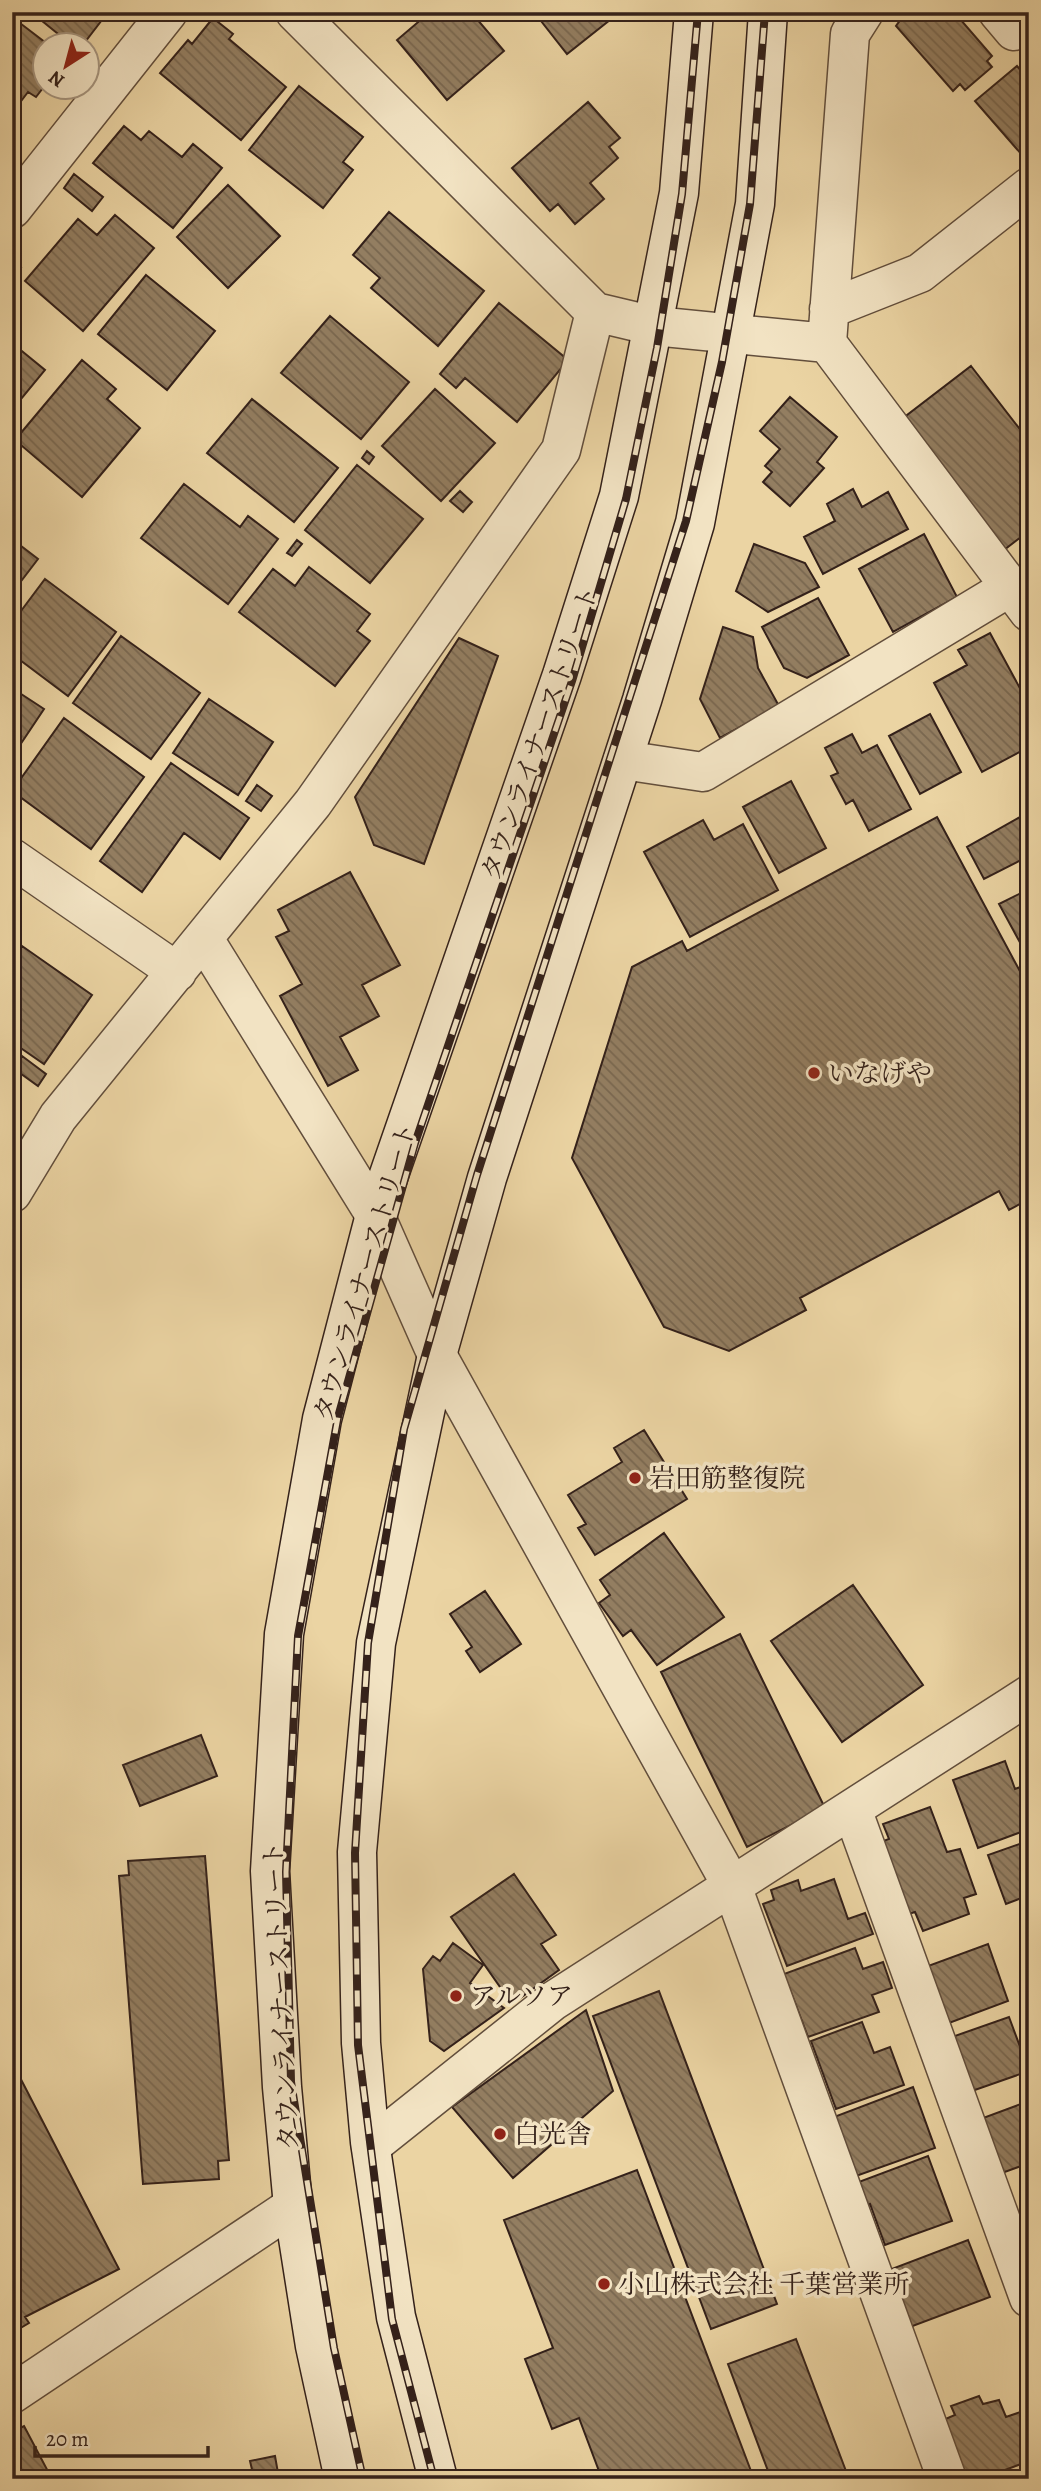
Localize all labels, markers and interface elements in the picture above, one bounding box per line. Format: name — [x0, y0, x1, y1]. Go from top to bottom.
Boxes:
north arrow — [32, 32, 102, 102]
text: N — [43, 64, 70, 94]
street label: タウンライナーストリート — [473, 581, 607, 885]
place label: いなげや — [828, 1056, 932, 1091]
marker: いなげや — [806, 1065, 822, 1081]
street label: タウンライナーストリート — [305, 1118, 425, 1426]
place label: 岩田筋整復院 — [649, 1461, 805, 1496]
marker: 岩田筋整復院 — [627, 1470, 643, 1486]
street label: タウンライナーストリート — [255, 1840, 307, 2152]
place label: アルソア — [470, 1979, 573, 2014]
marker: アルソア — [448, 1988, 464, 2004]
place label: 白光舎 — [514, 2117, 592, 2152]
marker: 白光舎 — [492, 2126, 508, 2142]
place label: 小山株式会社 千葉営業所 — [618, 2267, 909, 2302]
marker: 小山株式会社 千葉営業所 — [596, 2276, 612, 2292]
scale bar — [35, 2414, 208, 2458]
text: 20 m — [46, 2425, 89, 2453]

